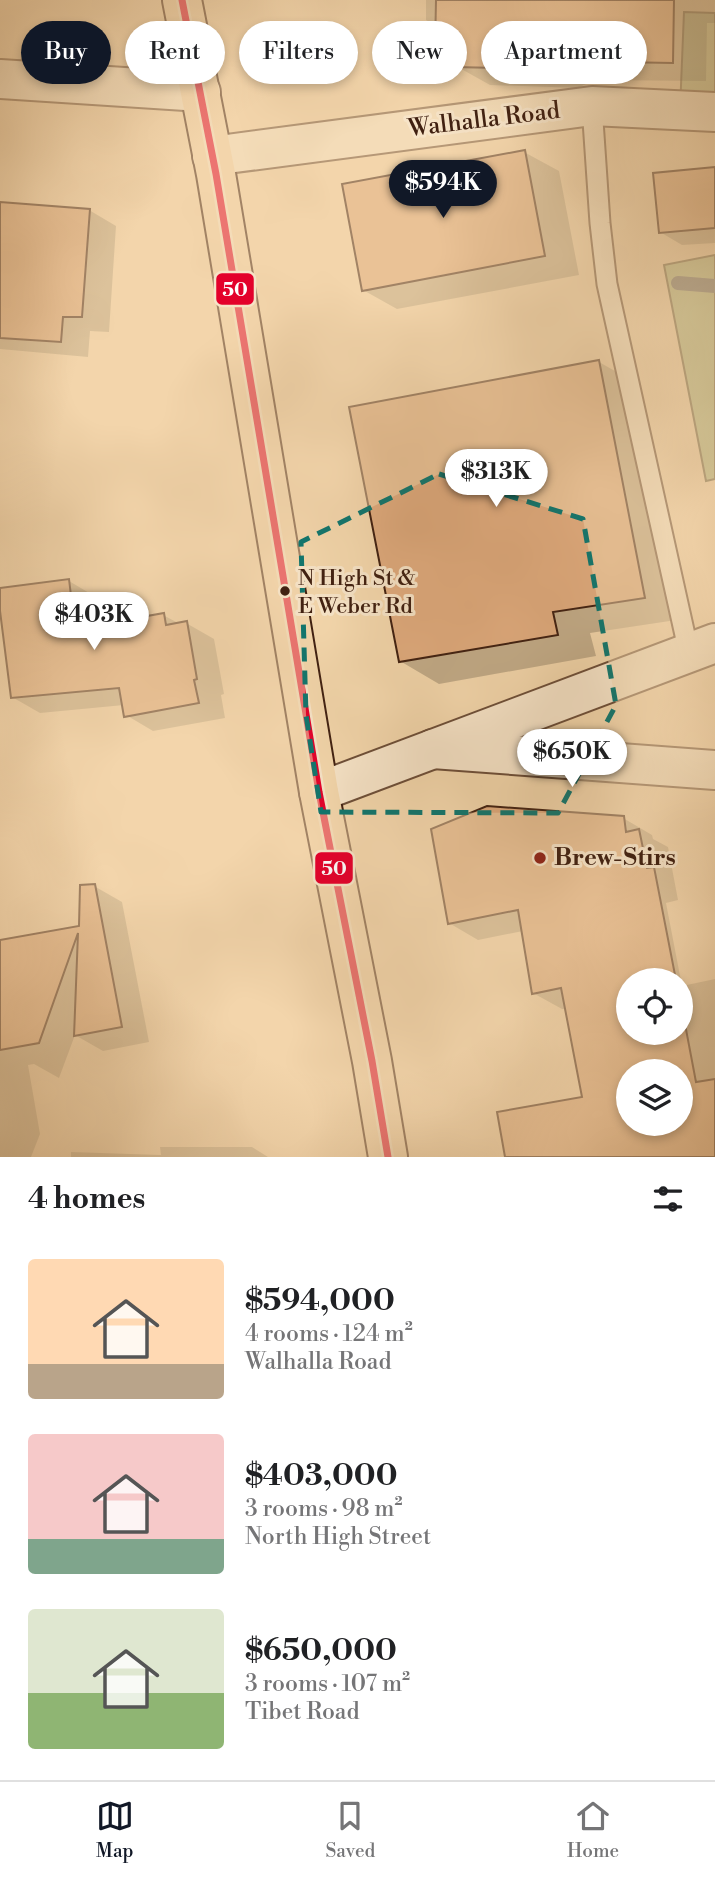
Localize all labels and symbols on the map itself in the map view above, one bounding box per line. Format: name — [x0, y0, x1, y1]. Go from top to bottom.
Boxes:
street label: Walhalla Road — [405, 96, 562, 144]
pin: $594K — [394, 160, 492, 220]
line badge: 50 — [215, 272, 255, 306]
text: 50 — [222, 278, 248, 302]
pin: $313K — [447, 449, 545, 509]
place label: N High St & E Weber Rd — [298, 565, 416, 620]
marker: N High St & E Weber Rd — [278, 584, 292, 598]
pin: $403K — [45, 592, 143, 652]
pin: $650K — [523, 730, 621, 789]
place label: Brew-Stirs — [554, 843, 676, 873]
marker: Brew-Stirs — [532, 850, 548, 866]
line badge: 50 — [314, 851, 354, 885]
text: 50 — [321, 857, 347, 881]

